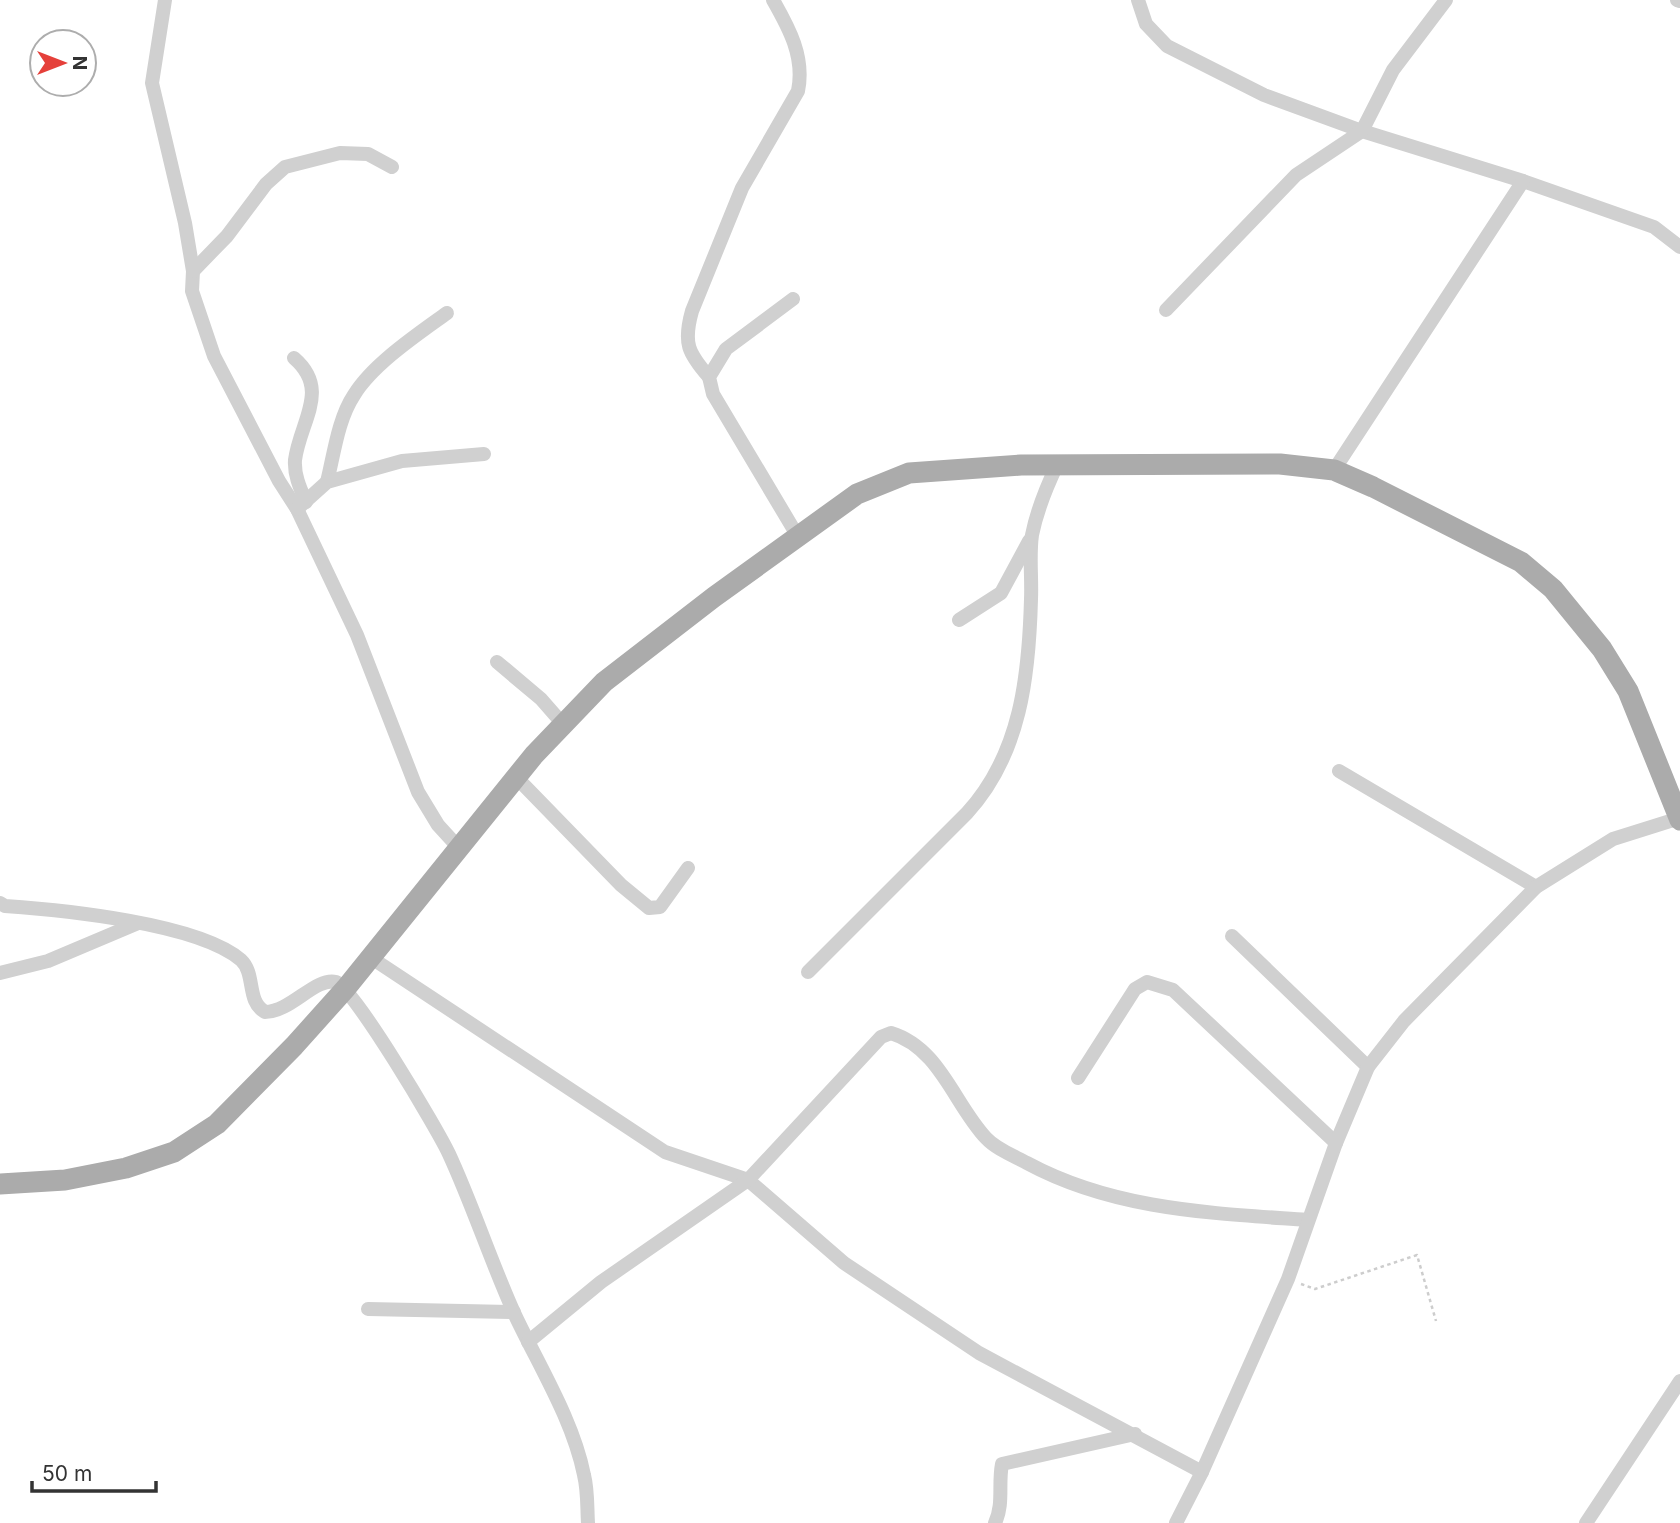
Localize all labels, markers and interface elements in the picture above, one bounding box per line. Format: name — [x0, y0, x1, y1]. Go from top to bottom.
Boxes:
north arrow — [28, 28, 98, 98]
text: N — [68, 56, 91, 70]
scale bar — [32, 1450, 156, 1494]
text: 50 m — [42, 1461, 92, 1486]

